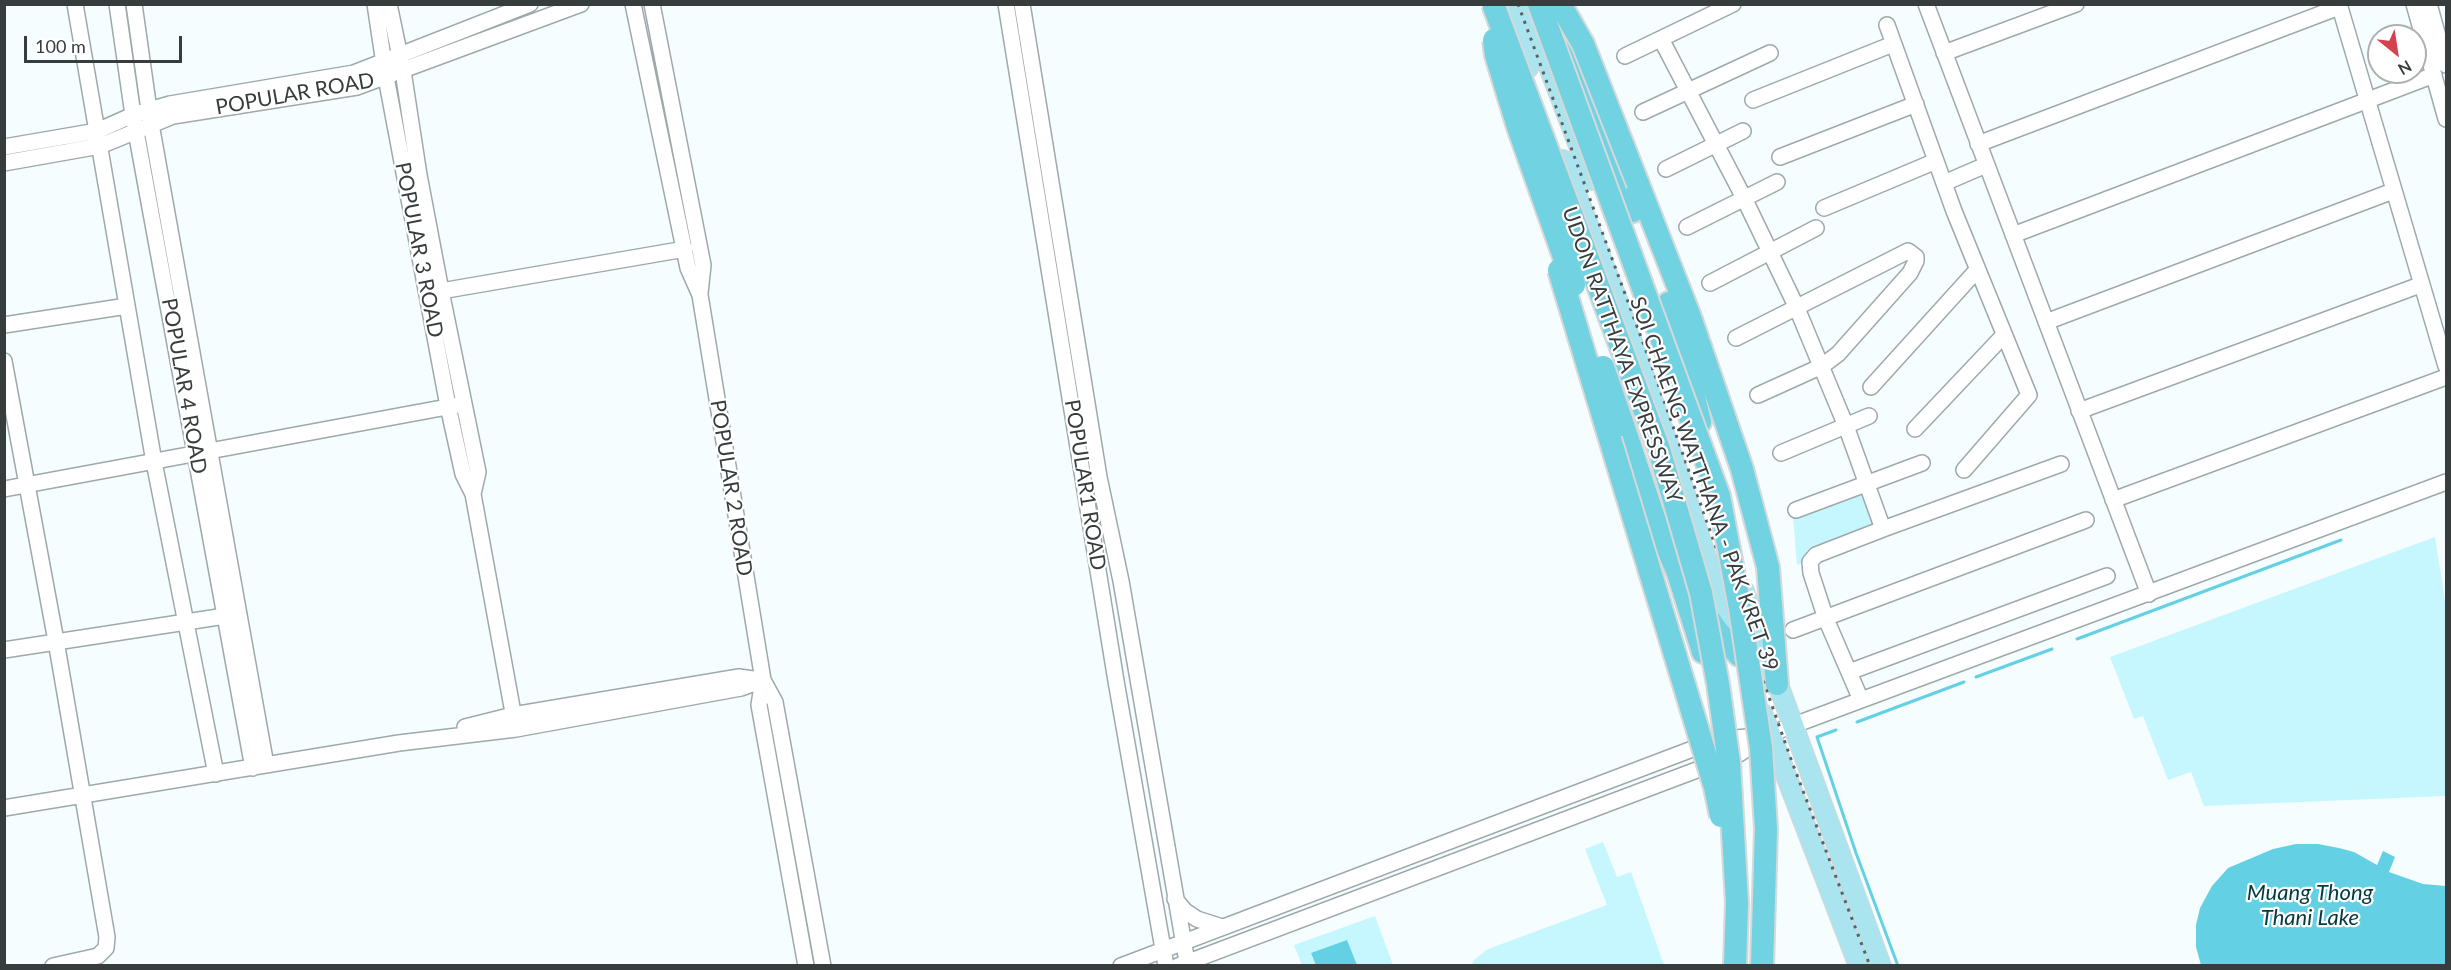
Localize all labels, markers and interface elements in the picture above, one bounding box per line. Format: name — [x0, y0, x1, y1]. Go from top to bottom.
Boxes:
scale bar — [27, 24, 184, 62]
north arrow — [2367, 24, 2427, 84]
text: 100 m — [35, 35, 86, 57]
text: N — [2395, 57, 2415, 80]
street label: POPULAR ROAD — [214, 68, 376, 120]
street label: POPULAR 3 ROAD — [390, 160, 448, 340]
street label: UDON RATTHAYA EXPRESSWAY — [1557, 203, 1687, 507]
street label: SOI CHAENG WATTHANA - PAK KRET 39 — [1624, 293, 1784, 675]
street label: POPULAR 4 ROAD — [156, 296, 212, 476]
street label: POPULAR 2 ROAD — [705, 398, 757, 578]
street label: POPULAR1 ROAD — [1059, 398, 1111, 572]
water label: Muang Thong Thani Lake — [2247, 880, 2373, 932]

